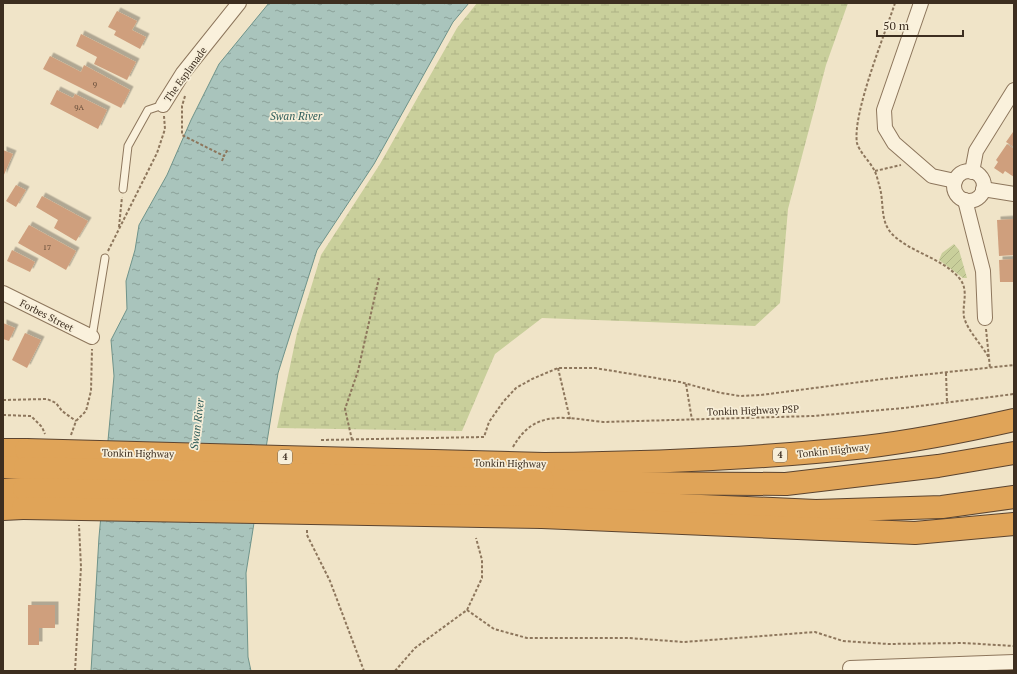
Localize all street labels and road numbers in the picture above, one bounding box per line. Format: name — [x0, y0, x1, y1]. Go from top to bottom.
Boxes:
street label: The Esplanade — [161, 44, 210, 104]
street label: Forbes Street — [18, 296, 76, 335]
street label: Tonkin Highway PSP — [707, 402, 799, 419]
street label: Tonkin Highway — [796, 440, 871, 461]
street label: Tonkin Highway — [102, 446, 175, 461]
road number: 4 — [773, 448, 787, 462]
road number: 4 — [278, 450, 292, 464]
street label: Tonkin Highway — [474, 456, 547, 471]

